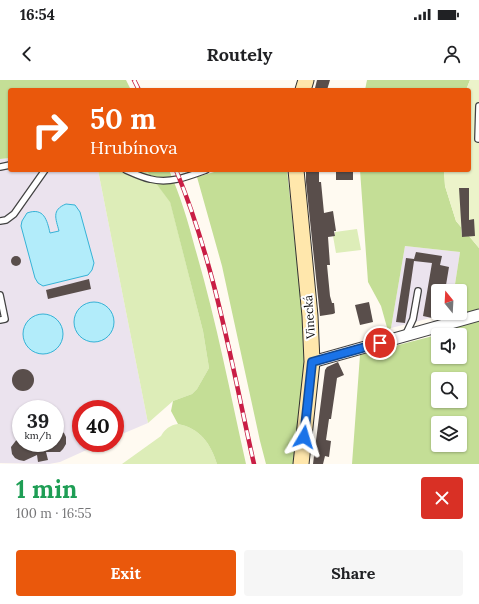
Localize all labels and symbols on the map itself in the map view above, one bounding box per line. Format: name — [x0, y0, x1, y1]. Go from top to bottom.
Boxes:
north arrow — [431, 284, 467, 320]
street label: Vinecká — [300, 295, 318, 340]
pin — [363, 326, 397, 360]
speed limit sign: 40 — [72, 400, 124, 452]
position arrow — [283, 416, 325, 458]

